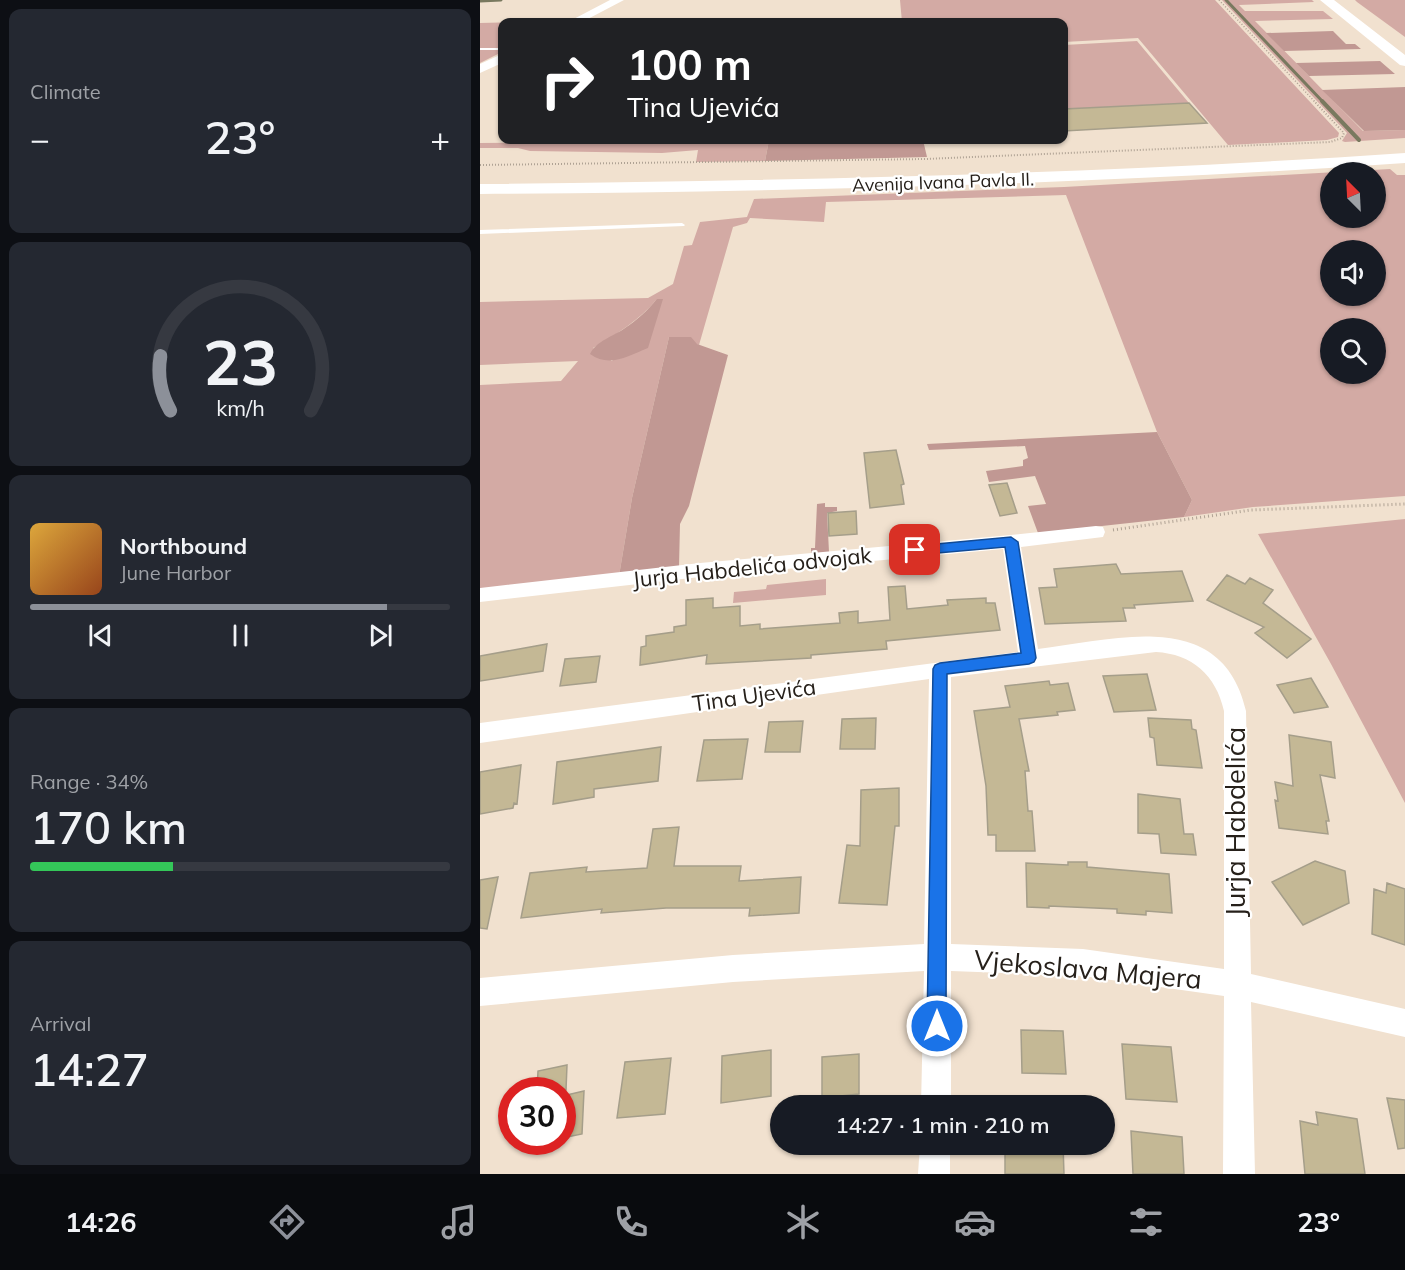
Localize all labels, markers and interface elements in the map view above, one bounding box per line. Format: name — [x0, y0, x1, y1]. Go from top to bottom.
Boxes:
text: 100 m — [627, 38, 752, 91]
icon: right — [528, 42, 606, 120]
text: Climate — [30, 79, 101, 104]
text: Tina Ujevića — [627, 90, 780, 124]
text: 23° — [205, 109, 275, 165]
text: − — [30, 118, 50, 159]
text: + — [430, 118, 450, 159]
north arrow — [1320, 162, 1386, 228]
map controls — [1320, 162, 1386, 384]
street label: Avenija Ivana Pavla II. — [852, 167, 1034, 197]
button: sound — [1320, 240, 1386, 306]
button: search — [1320, 318, 1386, 384]
text: 23 — [203, 322, 277, 401]
text: km/h — [216, 394, 264, 421]
pin — [889, 524, 940, 575]
text: Northbound — [120, 532, 247, 560]
icon: arrive — [898, 533, 931, 566]
street label: Jurja Habdelića odvojak — [631, 540, 874, 593]
text: June Harbor — [120, 560, 231, 585]
icon: previous — [84, 619, 117, 652]
icon: pause — [224, 619, 257, 652]
icon: next — [364, 619, 397, 652]
street label: Tina Ujevića — [690, 672, 818, 718]
street label: Jurja Habdelića — [1218, 727, 1252, 917]
text: Range · 34% — [30, 769, 148, 794]
text: 170 km — [30, 799, 187, 855]
street label: Vjekoslava Majera — [973, 942, 1203, 996]
position arrow — [905, 994, 969, 1058]
text: Arrival — [30, 1011, 91, 1036]
text: 14:27 — [30, 1041, 149, 1097]
speed limit sign: 30 — [498, 1077, 576, 1155]
text: 14:27 · 1 min · 210 m — [835, 1111, 1050, 1139]
icon: directions — [266, 1201, 308, 1243]
icon: music — [438, 1201, 480, 1243]
icon: phone — [610, 1201, 652, 1243]
icon: climate — [782, 1201, 824, 1243]
icon: car — [954, 1201, 996, 1243]
icon: filters — [1125, 1201, 1167, 1243]
text: 14:26 — [65, 1205, 136, 1239]
text: 23° — [1297, 1205, 1340, 1239]

